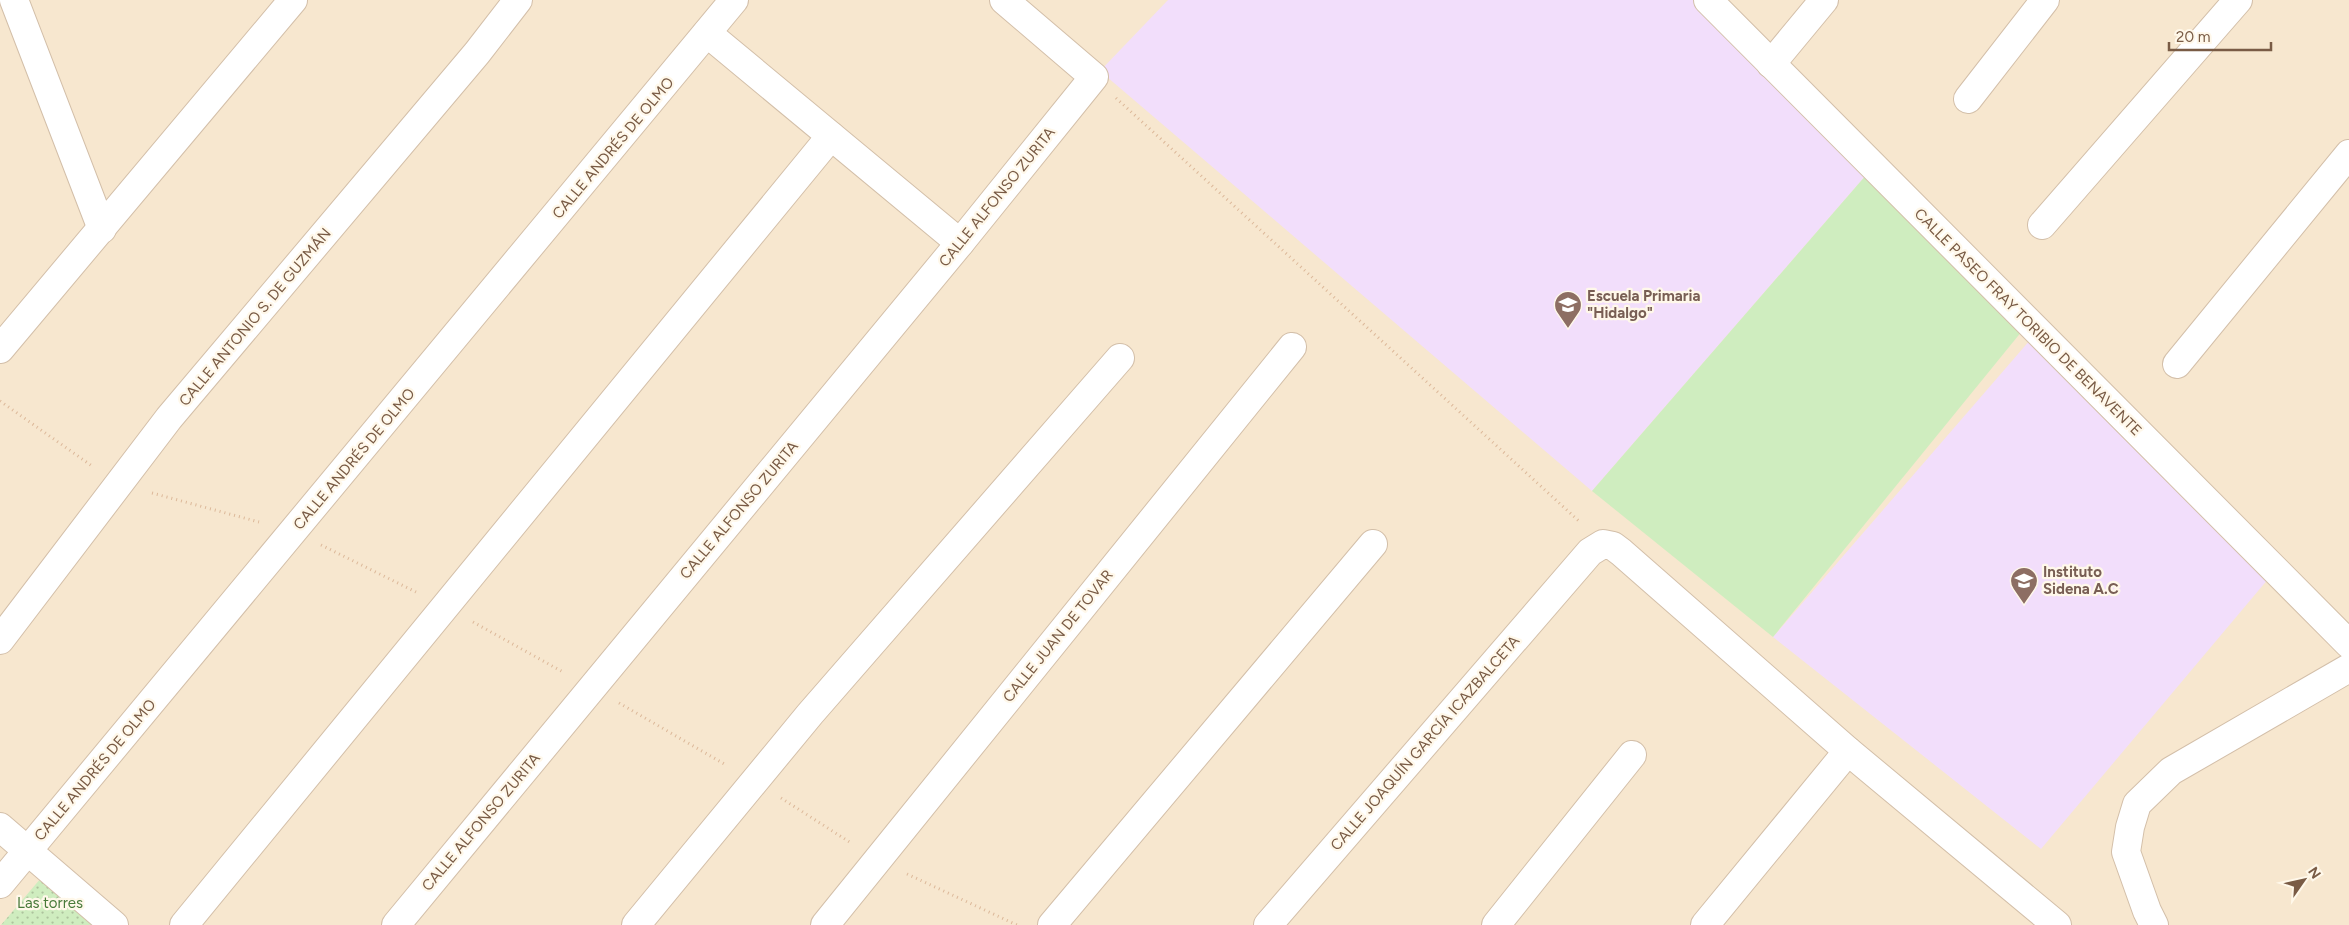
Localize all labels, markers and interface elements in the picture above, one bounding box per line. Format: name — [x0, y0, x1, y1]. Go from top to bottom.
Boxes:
scale bar — [2169, 20, 2272, 52]
text: 20 m — [2176, 28, 2210, 46]
street label: CALLE ANDRÉS DE OLMO — [549, 74, 677, 222]
street label: CALLE ALFONSO ZURITA — [935, 124, 1059, 270]
street label: CALLE PASEO FRAY TORIBIO DE BENAVENTE — [1911, 205, 2145, 439]
street label: CALLE ANTONIO S. DE GUZMÁN — [175, 224, 335, 410]
place label: Escuela Primaria "Hidalgo" — [1587, 287, 1700, 322]
school or university icon: Escuela Primaria "Hidalgo" — [1553, 290, 1583, 329]
street label: CALLE ANDRÉS DE OLMO — [290, 385, 418, 533]
street label: CALLE ALFONSO ZURITA — [676, 438, 802, 582]
place label: Instituto Sidena A.C — [2043, 563, 2119, 598]
street label: CALLE JUAN DE TOVAR — [999, 566, 1117, 706]
school or university icon: Instituto Sidena A.C — [2009, 566, 2039, 605]
street label: CALLE JOAQUÍN GARCÍA ICAZBALCETA — [1327, 632, 1523, 854]
street label: CALLE ANDRÉS DE OLMO — [31, 696, 159, 844]
street label: CALLE ALFONSO ZURITA — [418, 750, 544, 894]
north arrow — [2279, 855, 2329, 905]
text: N — [2304, 864, 2324, 882]
park label: Las torres — [17, 894, 83, 912]

